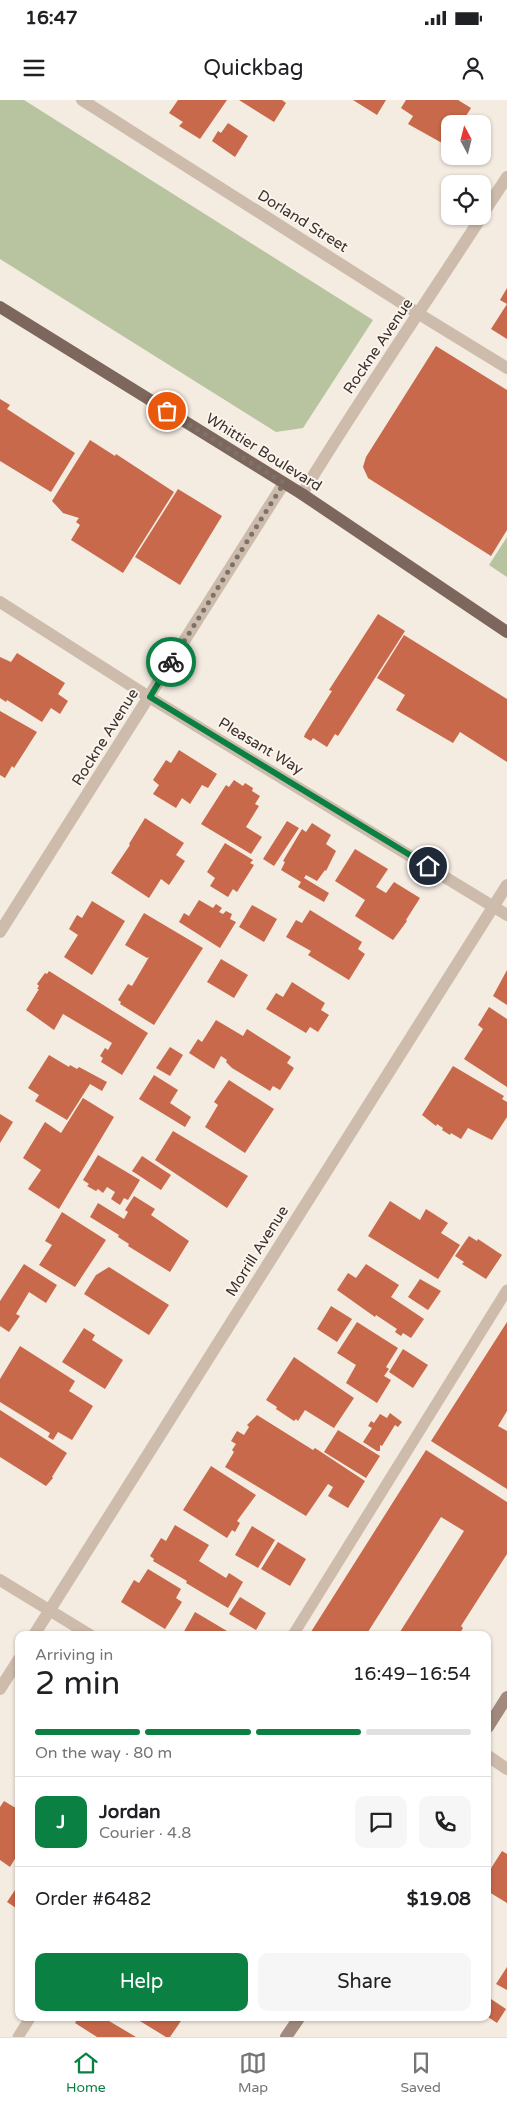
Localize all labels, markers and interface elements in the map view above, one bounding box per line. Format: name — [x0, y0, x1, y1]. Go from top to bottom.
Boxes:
text: 16:47 — [25, 7, 78, 29]
icon: menu — [20, 54, 48, 82]
icon: person — [459, 54, 487, 82]
text: Quickbag — [203, 55, 304, 81]
north arrow — [441, 115, 491, 165]
map controls — [441, 115, 491, 225]
button: locate — [441, 175, 491, 225]
street label: Dorland Street — [254, 186, 352, 256]
street label: Rockne Avenue — [339, 295, 417, 397]
pin — [146, 390, 188, 432]
icon: bag — [153, 397, 181, 425]
street label: Whittier Boulevard — [203, 409, 325, 495]
courier — [146, 637, 196, 687]
icon: bike — [157, 648, 185, 676]
street label: Rockne Avenue — [68, 685, 142, 789]
street label: Pleasant Way — [215, 714, 307, 778]
pin — [407, 845, 449, 887]
icon: home — [414, 852, 442, 880]
street label: Morrill Avenue — [222, 1202, 292, 1300]
text: Arriving in — [35, 1645, 113, 1665]
text: 16:49–16:54 — [353, 1663, 471, 1685]
text: 2 min — [35, 1665, 120, 1703]
text: On the way · 80 m — [35, 1743, 172, 1763]
button: chat — [355, 1796, 407, 1848]
button: phone — [419, 1796, 471, 1848]
text: Jordan — [99, 1801, 161, 1823]
text: J — [57, 1811, 65, 1833]
text: Courier · 4.8 — [99, 1823, 191, 1843]
text: Order #6482 — [35, 1888, 152, 1910]
text: $19.08 — [407, 1888, 471, 1910]
button: Help — [35, 1953, 248, 2011]
button: Share — [258, 1953, 471, 2011]
tab: Home — [66, 2049, 106, 2096]
tab: Map — [238, 2049, 268, 2096]
tab: Saved — [400, 2049, 441, 2096]

